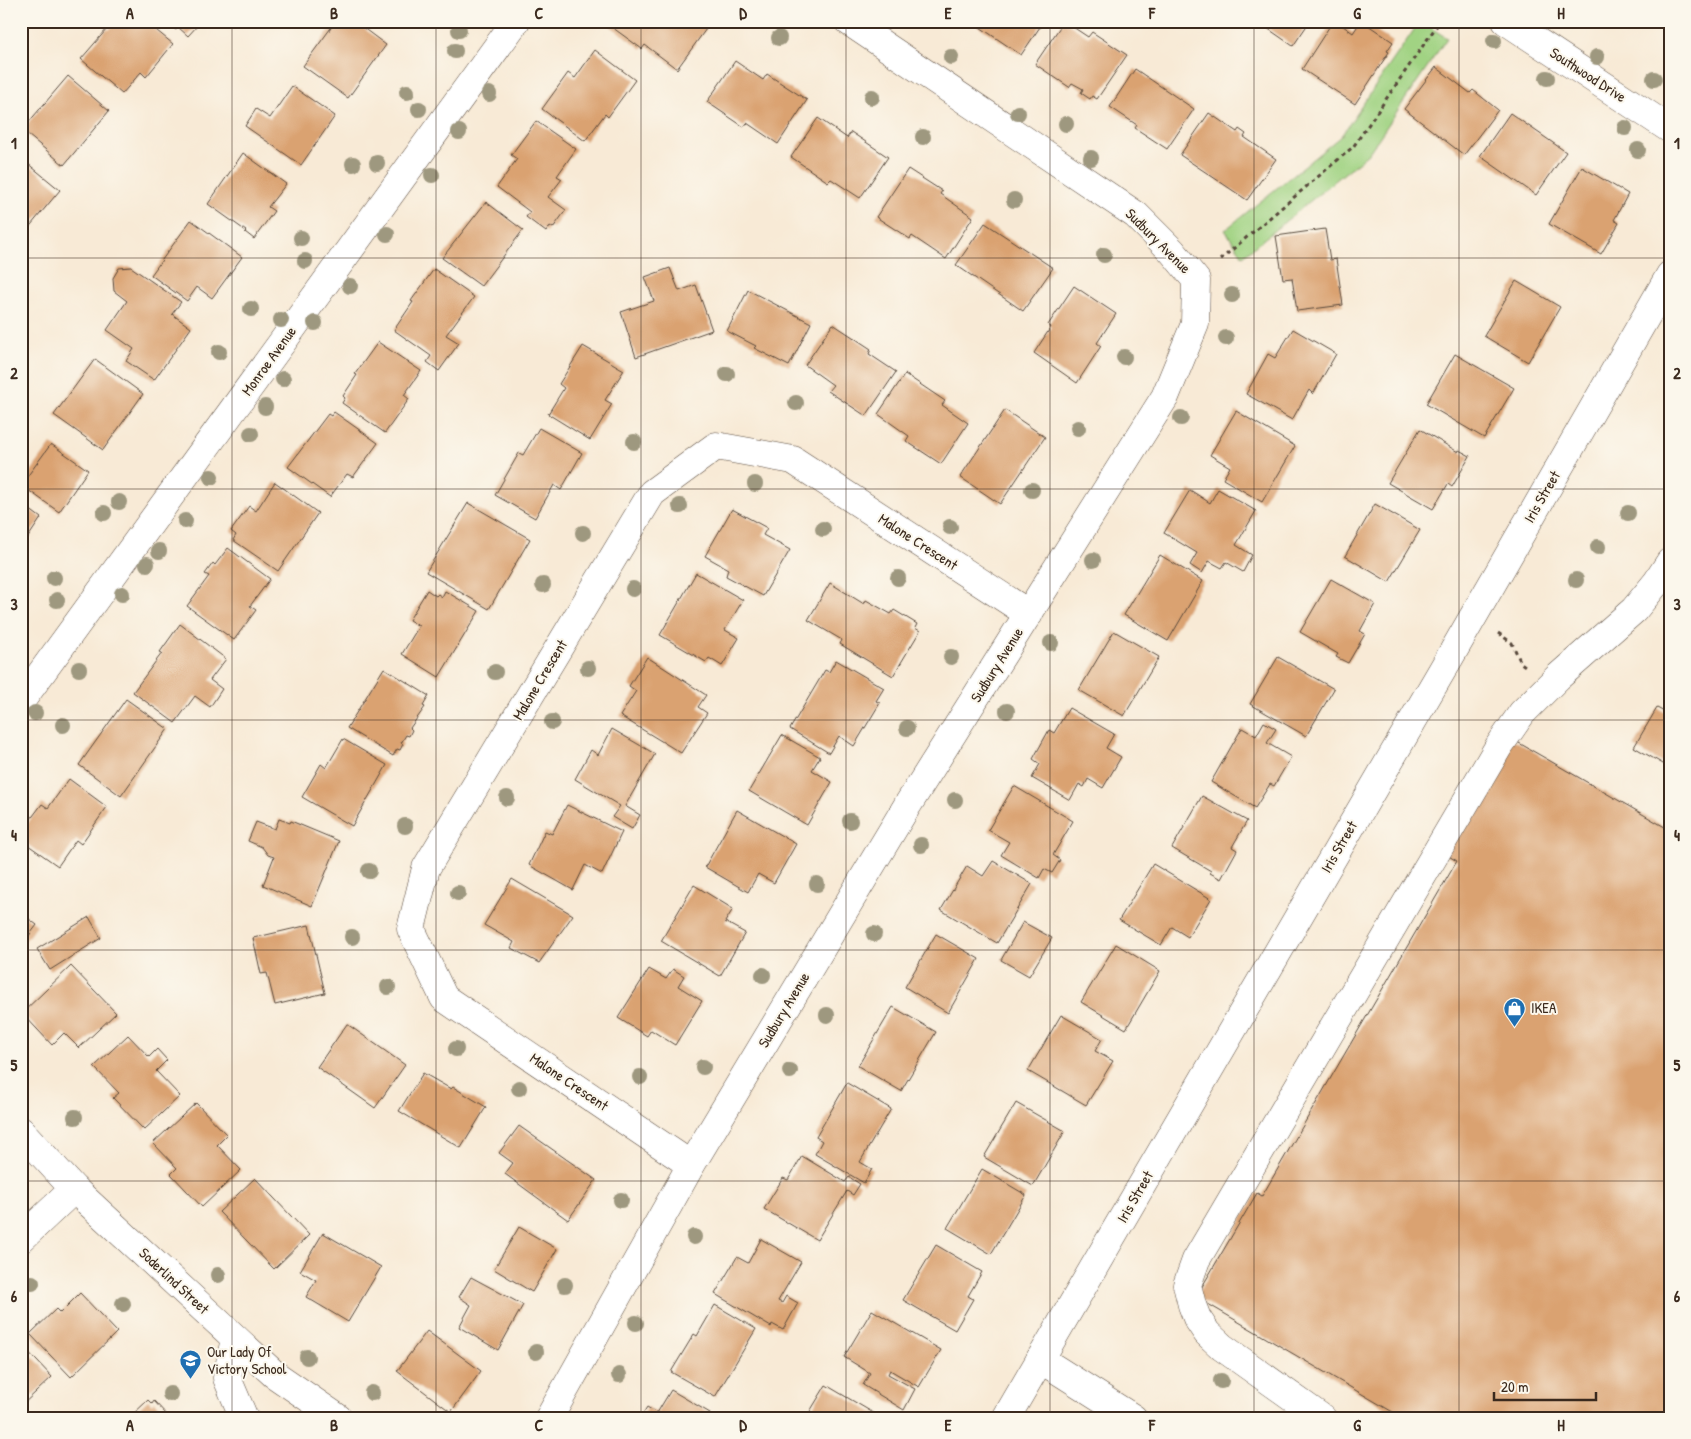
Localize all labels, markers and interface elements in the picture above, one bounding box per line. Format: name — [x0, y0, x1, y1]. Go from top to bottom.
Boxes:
text: A — [126, 2, 134, 24]
text: B — [330, 2, 338, 24]
text: C — [535, 2, 544, 24]
text: D — [739, 2, 747, 24]
text: E — [944, 2, 952, 24]
text: F — [1148, 2, 1156, 24]
text: G — [1353, 2, 1361, 24]
text: H — [1557, 2, 1565, 24]
street label: Southwood Drive — [1546, 42, 1630, 107]
text: 1 — [11, 132, 17, 154]
text: 1 — [1674, 132, 1680, 154]
street label: Sudbury Avenue — [1121, 203, 1196, 278]
street label: Monroe Avenue — [236, 322, 301, 400]
text: 2 — [10, 362, 18, 384]
text: 2 — [1673, 362, 1681, 384]
street label: Iris Street — [1518, 466, 1565, 527]
street label: Malone Crescent — [875, 508, 963, 575]
text: 3 — [10, 593, 18, 615]
text: 3 — [1673, 593, 1681, 615]
street label: Sudbury Avenue — [965, 623, 1028, 706]
street label: Malone Crescent — [507, 635, 572, 724]
street label: Iris Street — [1315, 816, 1362, 877]
text: 4 — [11, 824, 17, 846]
text: 4 — [1674, 824, 1680, 846]
street label: Sudbury Avenue — [753, 968, 814, 1051]
shop icon: IKEA — [1503, 996, 1527, 1027]
place label: IKEA — [1531, 997, 1557, 1018]
street label: Malone Crescent — [526, 1048, 613, 1116]
text: 5 — [11, 1054, 18, 1076]
text: 5 — [1674, 1054, 1681, 1076]
street label: Iris Street — [1111, 1166, 1158, 1227]
street label: Soderlind Street — [135, 1243, 215, 1319]
text: 6 — [11, 1285, 18, 1307]
text: 6 — [1674, 1285, 1681, 1307]
place label: Our Lady Of Victory School — [207, 1341, 286, 1379]
school or university icon: Our Lady Of Victory School — [179, 1349, 203, 1380]
scale bar — [1494, 1369, 1596, 1401]
text: 20 m — [1501, 1376, 1528, 1397]
text: A — [126, 1414, 134, 1436]
text: B — [330, 1414, 338, 1436]
text: C — [535, 1414, 544, 1436]
text: D — [739, 1414, 747, 1436]
text: E — [944, 1414, 952, 1436]
text: F — [1148, 1414, 1156, 1436]
text: G — [1353, 1414, 1361, 1436]
text: H — [1557, 1414, 1565, 1436]

